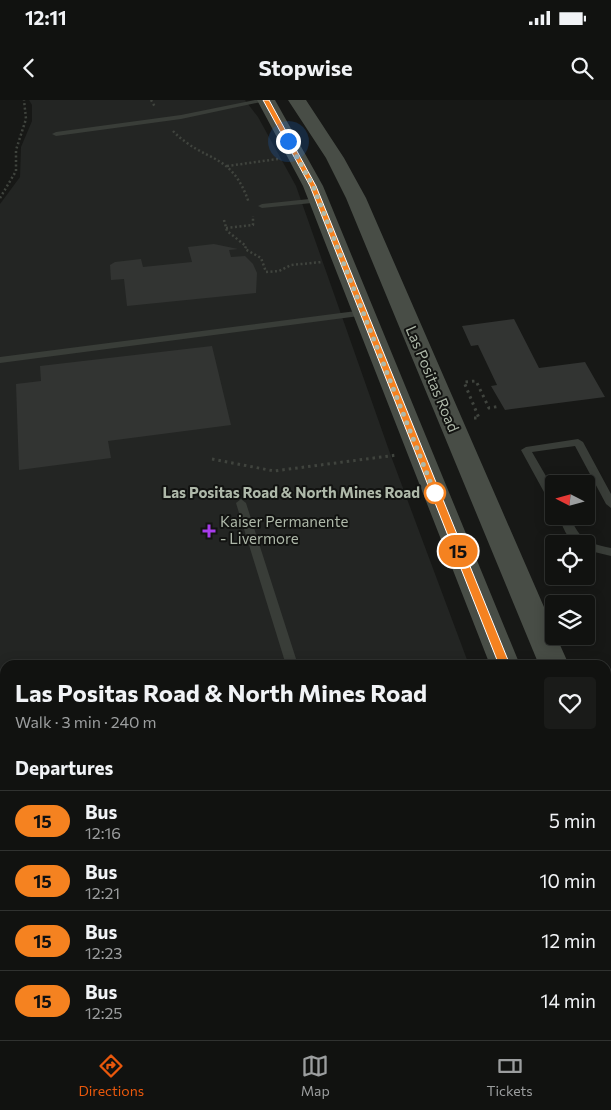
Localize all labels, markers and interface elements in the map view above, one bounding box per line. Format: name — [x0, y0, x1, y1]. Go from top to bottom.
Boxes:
text: 12:11 — [25, 6, 67, 29]
icon: back — [15, 54, 43, 82]
text: Stopwise — [258, 54, 353, 81]
icon: search — [568, 54, 596, 82]
your location — [276, 129, 301, 154]
street label: Las Positas Road — [402, 323, 463, 434]
north arrow — [545, 475, 595, 525]
map controls — [545, 475, 595, 645]
marker: Las Positas Road & North Mines Road — [424, 482, 446, 504]
place label: Las Positas Road & North Mines Road — [162, 483, 420, 501]
place label: Kaiser Permanente - Livermore — [220, 512, 349, 547]
marker: Kaiser Permanente - Livermore — [202, 524, 216, 538]
line badge: 15 — [436, 535, 480, 567]
button: locate — [545, 535, 595, 585]
text: 15 — [449, 540, 467, 562]
button: layers — [545, 595, 595, 645]
button: heart — [544, 677, 596, 729]
text: Las Positas Road & North Mines Road — [15, 678, 427, 707]
text: Walk · 3 min · 240 m — [15, 712, 156, 731]
text: Departures — [15, 756, 113, 779]
text: Bus — [85, 800, 117, 823]
text: 5 min — [549, 809, 596, 832]
text: 15 — [33, 810, 52, 832]
text: 12:16 — [85, 823, 121, 842]
text: Bus — [85, 860, 117, 883]
text: 10 min — [539, 869, 596, 892]
text: 15 — [33, 870, 52, 892]
text: 12:21 — [85, 883, 120, 902]
text: Bus — [85, 920, 117, 943]
text: 12 min — [541, 929, 596, 952]
text: 15 — [33, 930, 52, 952]
text: 12:23 — [85, 943, 123, 962]
text: Bus — [85, 980, 117, 1003]
text: 14 min — [540, 989, 596, 1012]
text: 15 — [33, 990, 52, 1012]
text: 12:25 — [85, 1003, 123, 1022]
tab: Directions — [78, 1052, 144, 1099]
tab: Map — [301, 1052, 330, 1099]
tab: Tickets — [486, 1052, 533, 1099]

